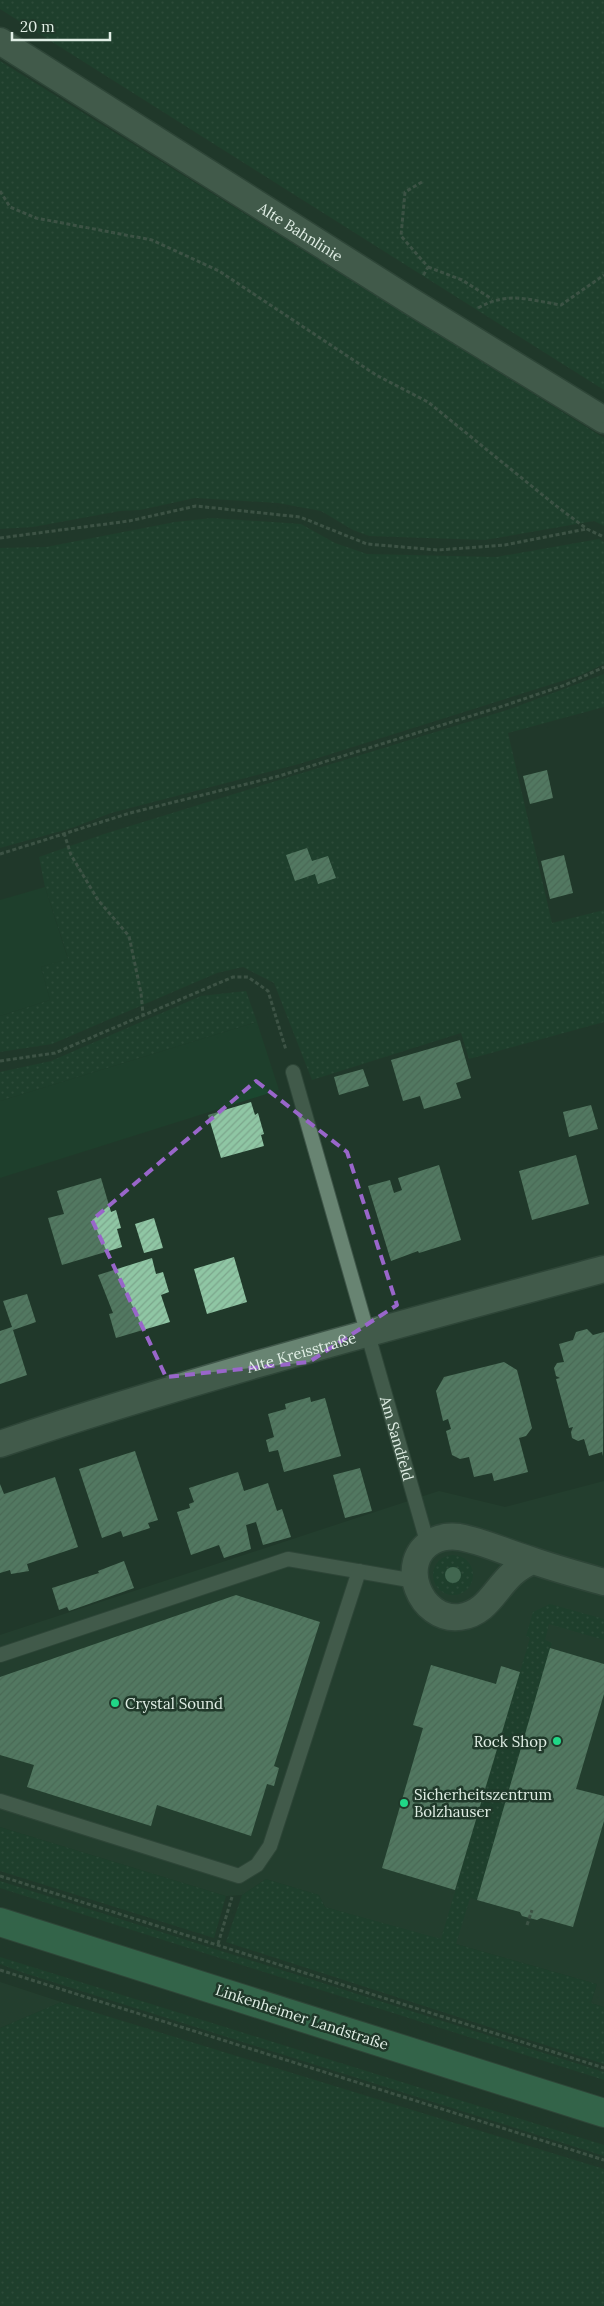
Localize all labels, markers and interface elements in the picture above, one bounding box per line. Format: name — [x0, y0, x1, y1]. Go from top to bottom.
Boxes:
scale bar — [12, 10, 110, 42]
text: 20 m — [20, 17, 55, 36]
street label: Alte Bahnlinie — [254, 197, 347, 265]
street label: Alte Kreisstraße — [243, 1328, 358, 1377]
street label: Am Sandfeld — [376, 1393, 419, 1483]
place label: Crystal Sound — [125, 1694, 223, 1713]
marker: Crystal Sound — [109, 1697, 121, 1709]
place label: Rock Shop — [474, 1732, 547, 1751]
marker: Rock Shop — [551, 1735, 563, 1747]
place label: Sicherheitszentrum Bolzhauser — [414, 1785, 552, 1821]
marker: Sicherheitszentrum Bolzhauser — [398, 1797, 410, 1809]
street label: Linkenheimer Landstraße — [213, 1980, 391, 2054]

